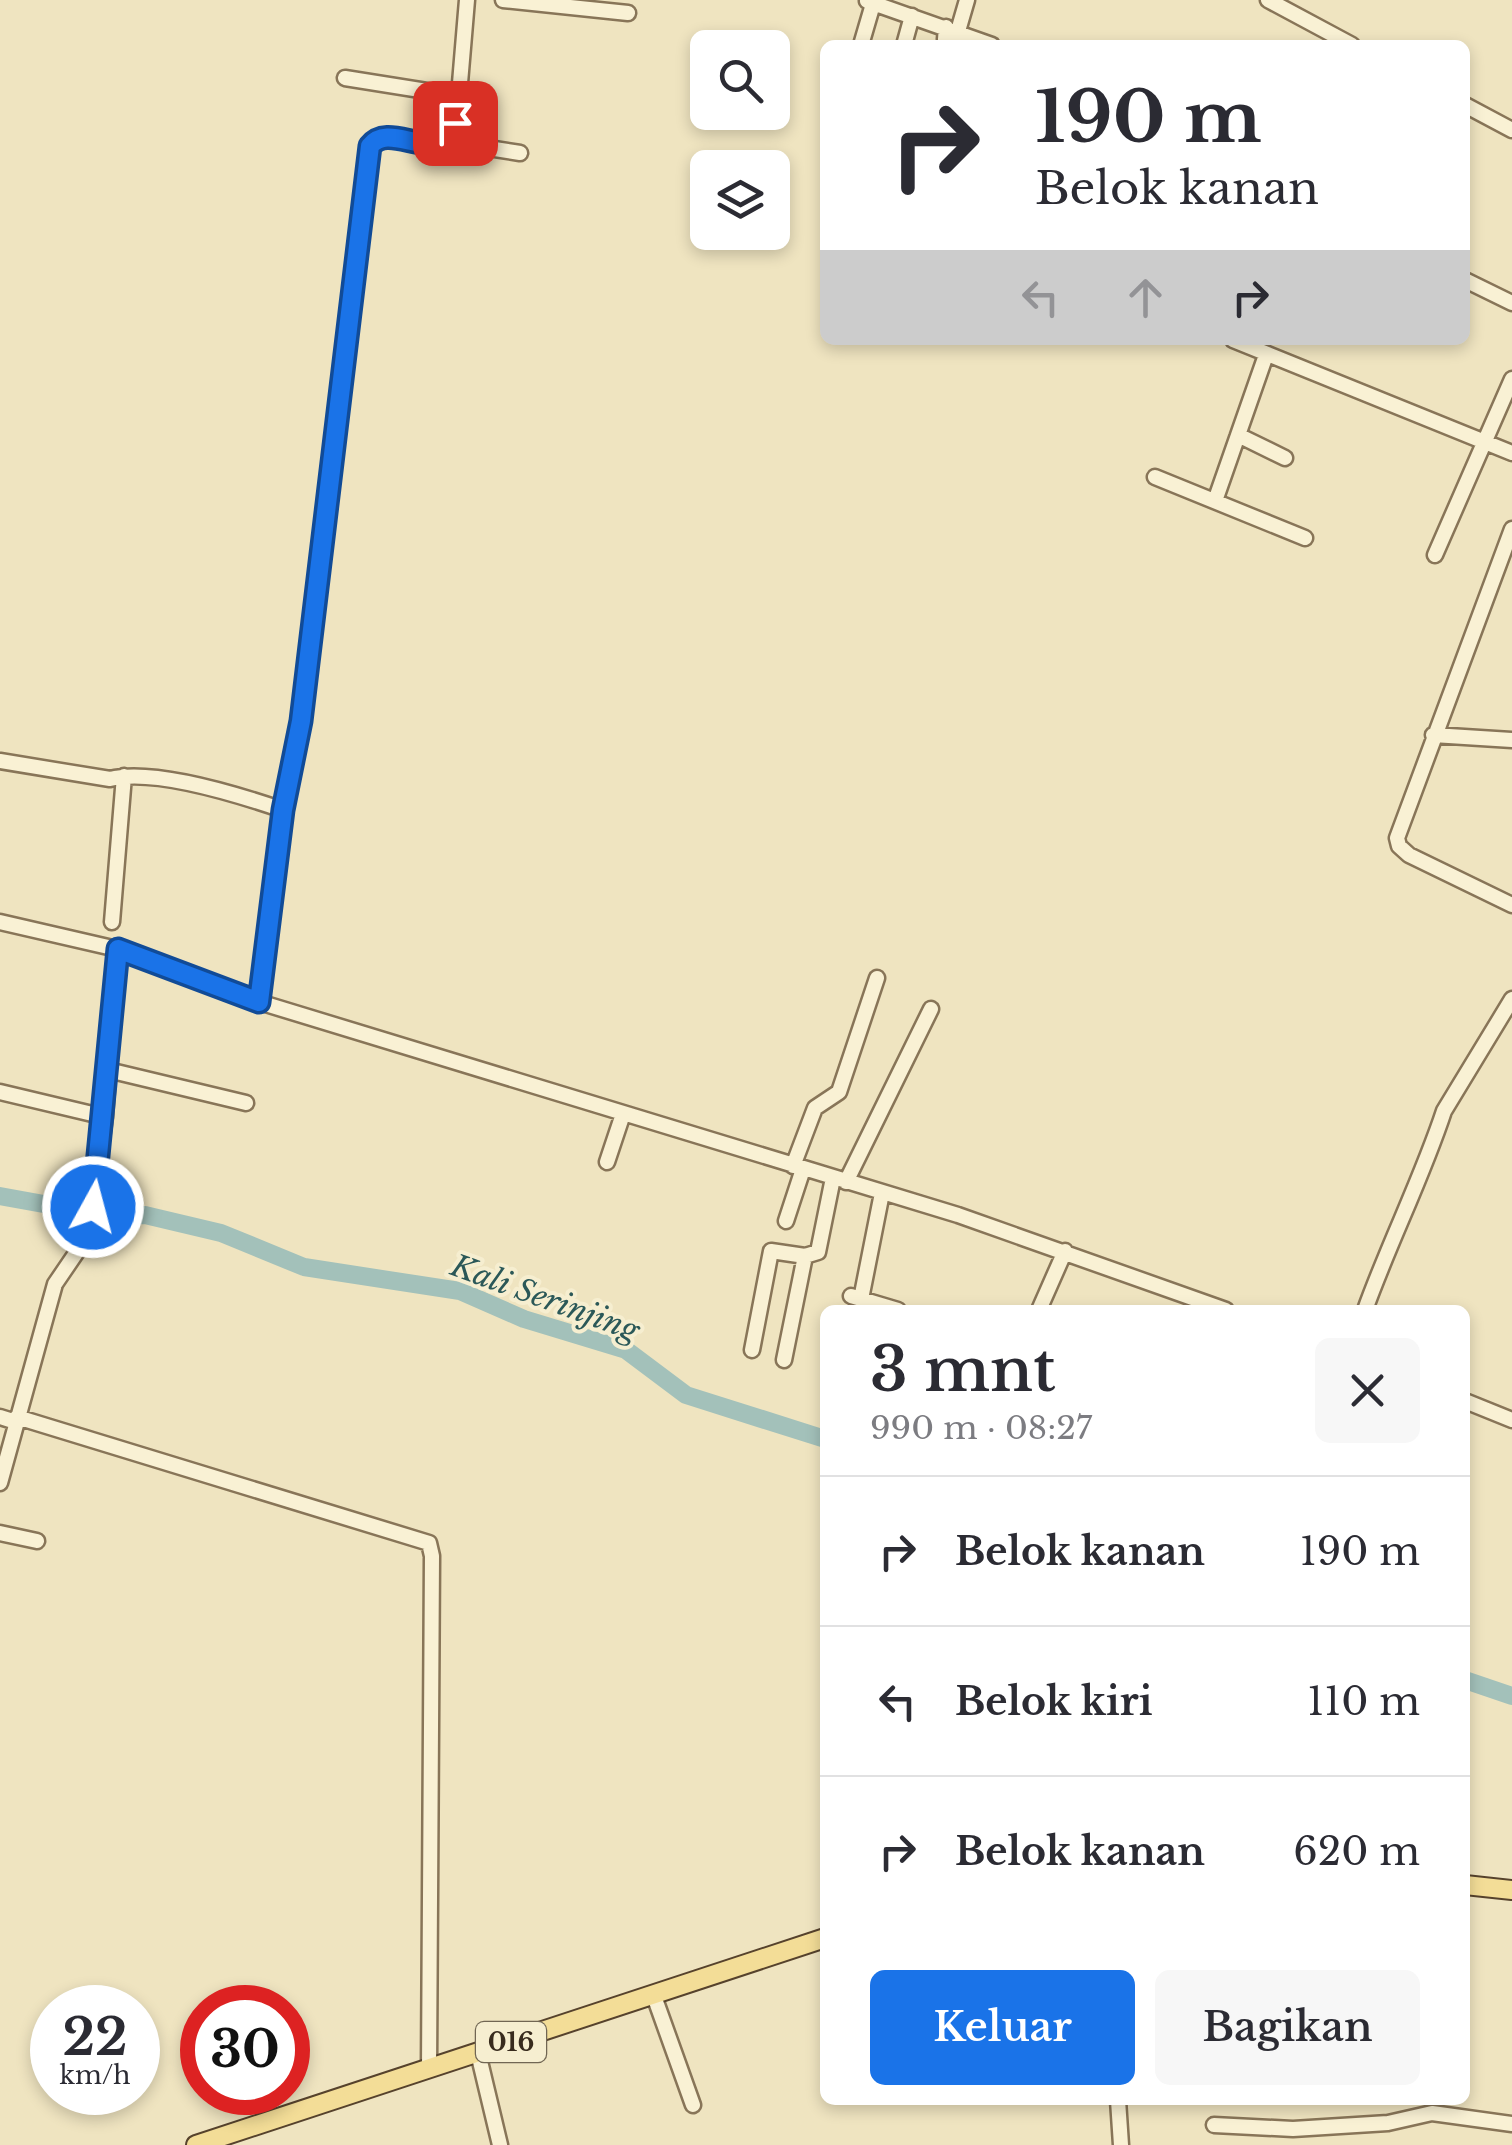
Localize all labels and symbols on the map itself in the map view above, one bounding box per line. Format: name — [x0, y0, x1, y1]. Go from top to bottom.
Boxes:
pin — [413, 81, 498, 166]
position arrow — [41, 1155, 145, 1259]
water label: Kali Serinjing — [445, 1247, 645, 1350]
speed limit sign: 30 — [180, 1985, 310, 2115]
road number: 016 — [476, 2022, 546, 2062]

